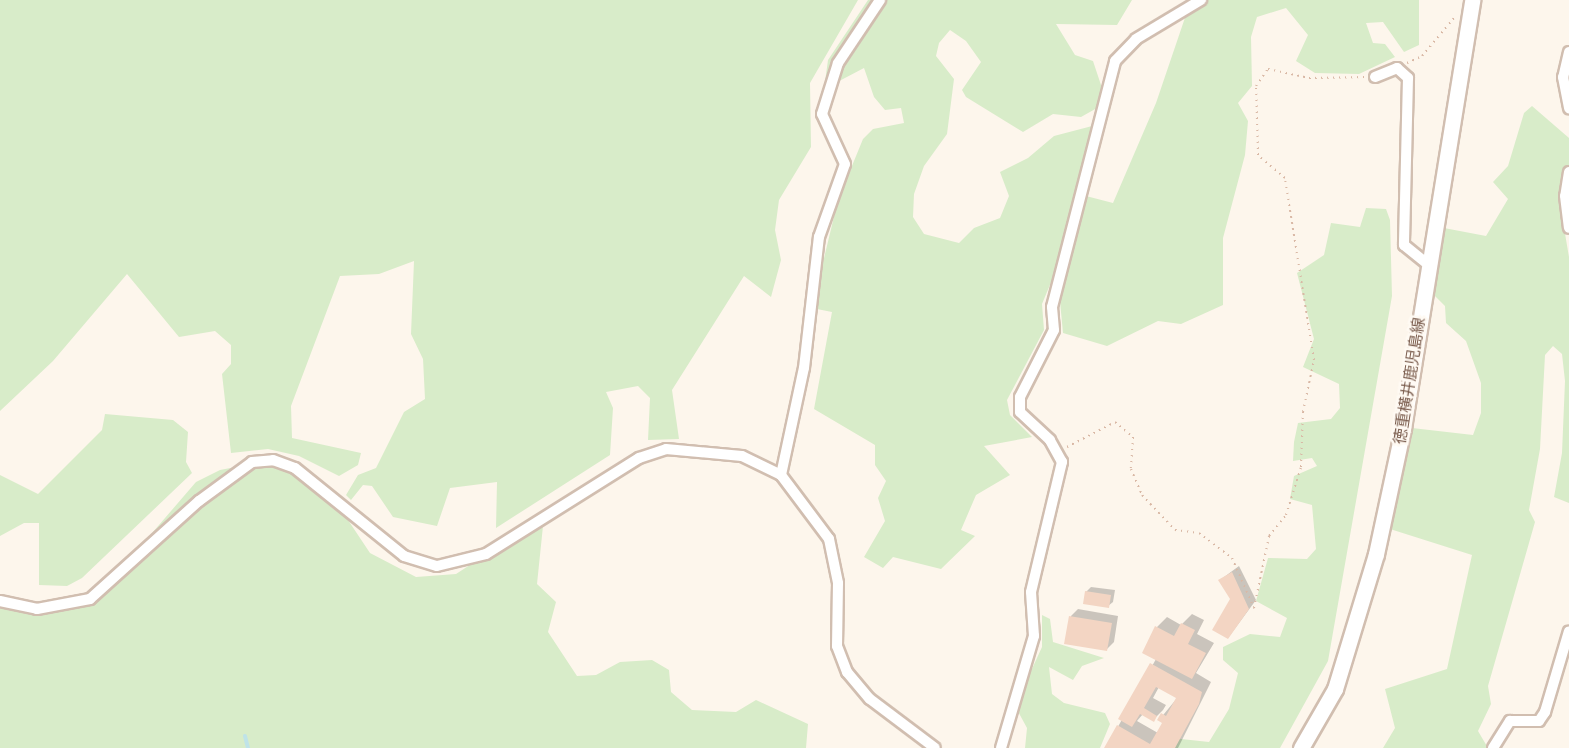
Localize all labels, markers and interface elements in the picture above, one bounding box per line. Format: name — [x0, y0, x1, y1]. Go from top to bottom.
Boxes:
street label: 徳重横井鹿児島線 — [1391, 316, 1429, 446]

